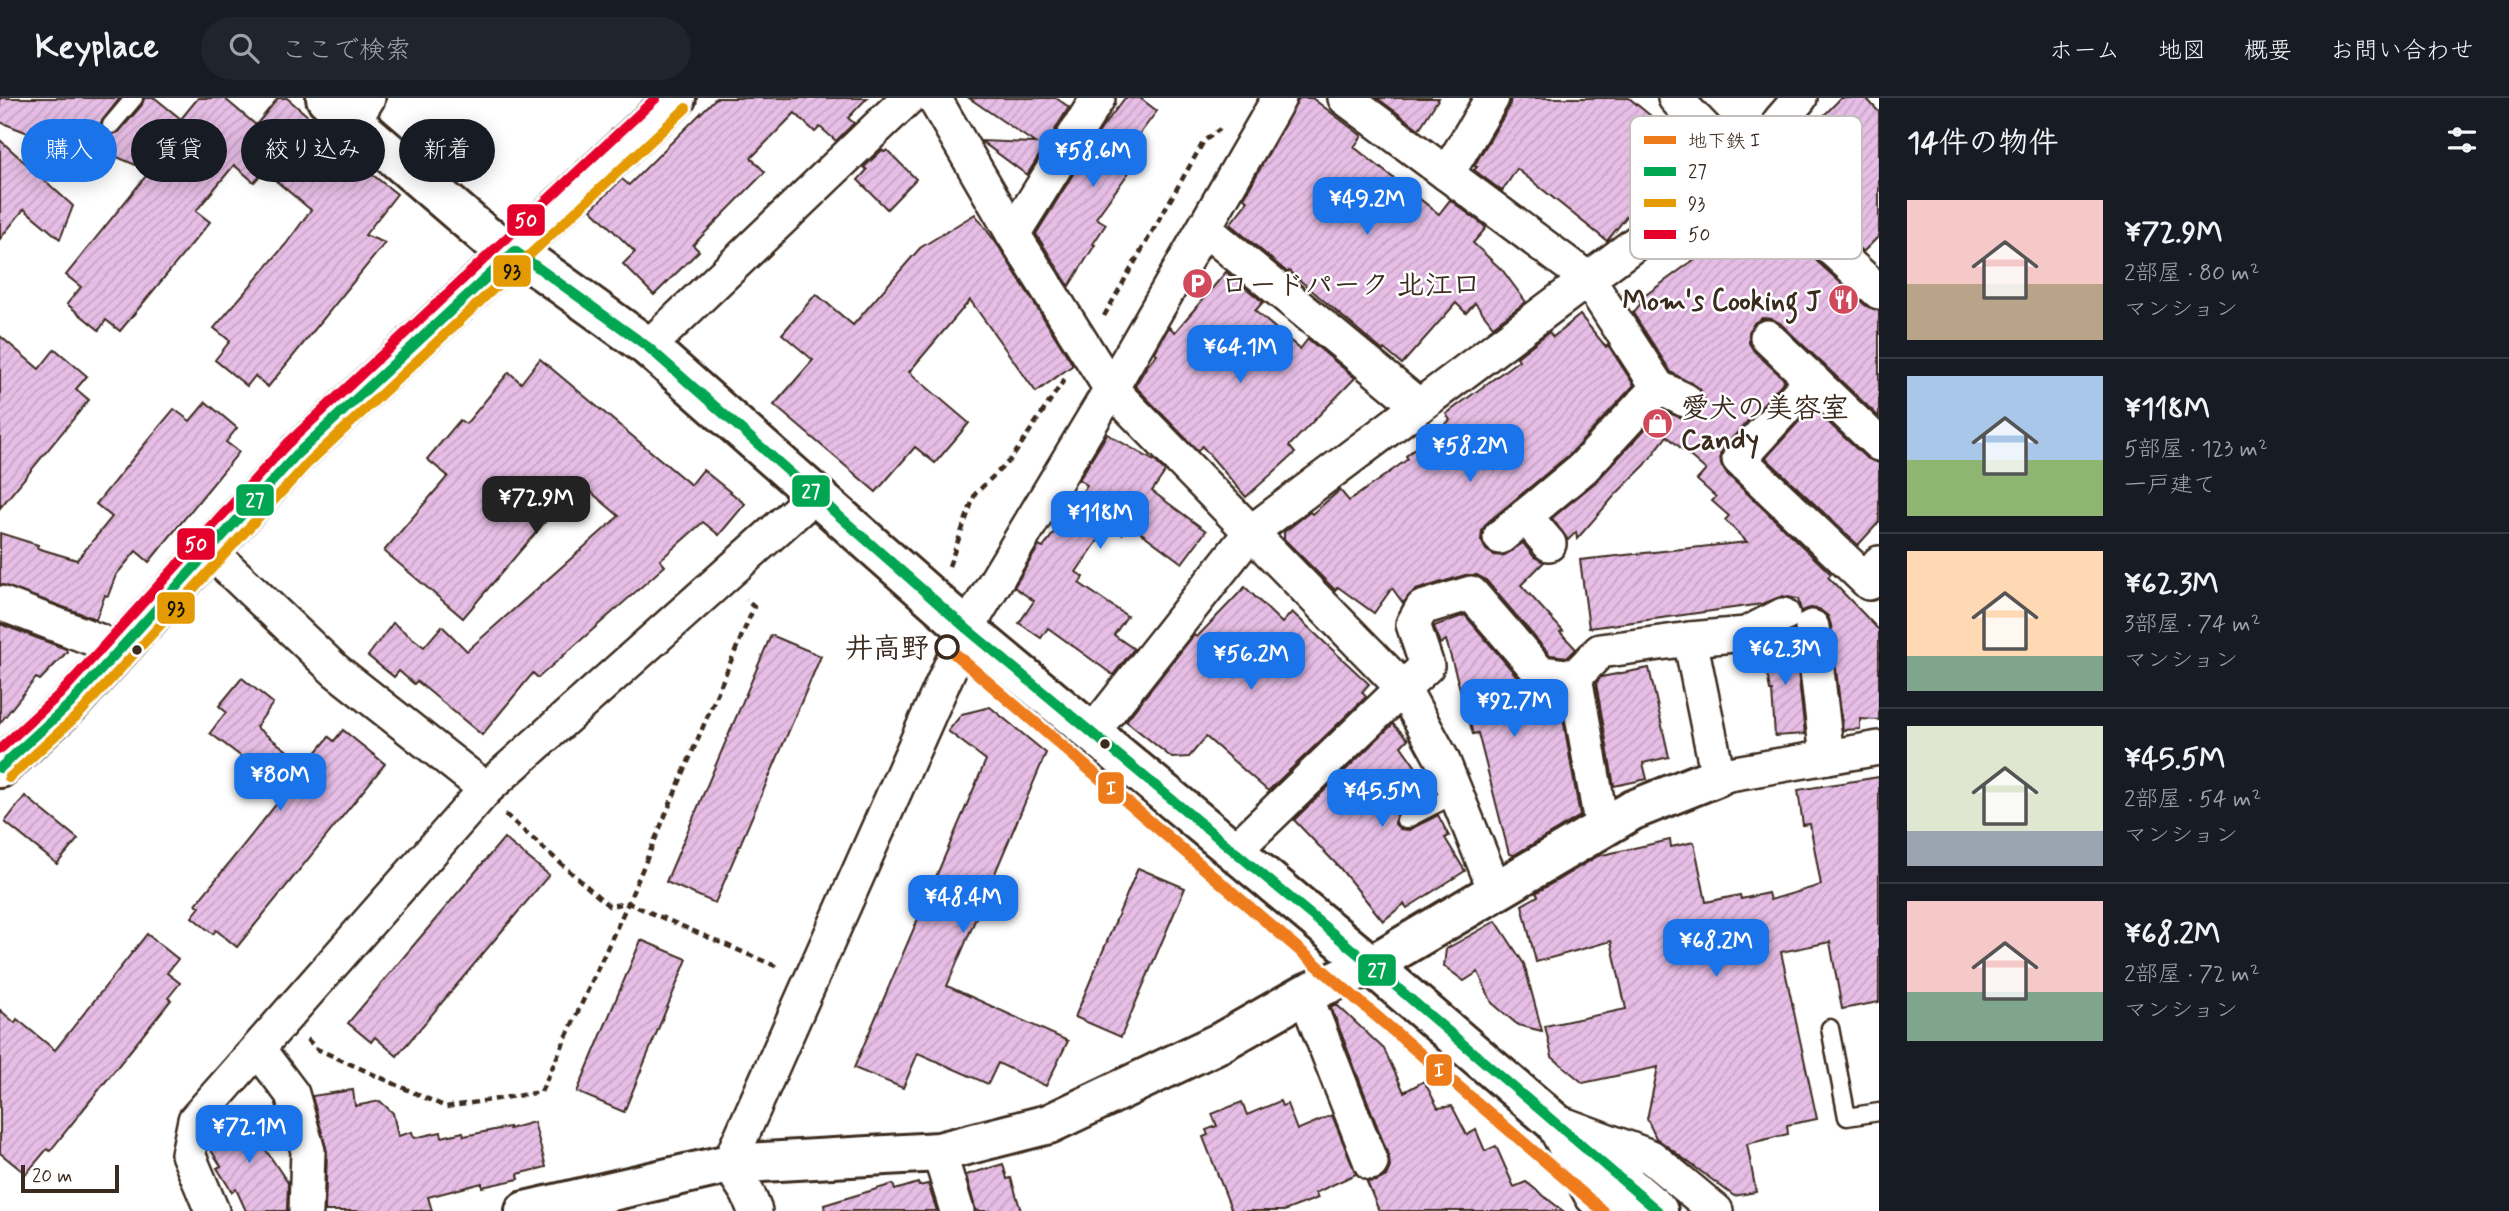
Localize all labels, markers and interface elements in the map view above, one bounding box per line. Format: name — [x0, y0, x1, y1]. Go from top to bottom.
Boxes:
search box — [201, 17, 691, 80]
text: Keyplace — [35, 26, 159, 70]
icon: search — [225, 29, 263, 67]
text: ここで検索 — [281, 34, 411, 68]
text: ホーム — [2049, 36, 2120, 67]
text: 地図 — [2158, 36, 2206, 67]
text: 概要 — [2244, 36, 2292, 67]
text: お問い合わせ — [2330, 36, 2474, 67]
legend — [1630, 116, 1862, 259]
chip: 購入 — [21, 119, 117, 182]
chip: 賃貸 — [131, 119, 227, 182]
chip: 絞り込み — [241, 119, 385, 182]
chip: 新着 — [399, 119, 495, 182]
icon: filters — [2443, 121, 2481, 159]
text: 14件の物件 — [1907, 124, 2059, 163]
text: 地下鉄 I — [1688, 129, 1760, 154]
pin: ¥58.6M — [1036, 130, 1150, 189]
text: ¥58.6M — [1055, 137, 1131, 167]
text: 27 — [1688, 160, 1707, 185]
pin: ¥49.2M — [1310, 178, 1424, 237]
text: ¥49.2M — [1329, 185, 1405, 215]
text: 93 — [1688, 192, 1705, 217]
line badge: 50 — [506, 203, 546, 237]
text: 50 — [515, 209, 537, 234]
text: ¥72.9M — [2124, 214, 2223, 253]
text: 50 — [1688, 223, 1710, 248]
icon: home — [1963, 228, 2047, 312]
line badge: 93 — [492, 254, 532, 288]
text: 2部屋 · 80 m² — [2124, 259, 2260, 289]
text: 93 — [503, 260, 521, 285]
parking icon: ロードパーク 北江口 — [1181, 267, 1215, 301]
place label: ロードパーク 北江口 — [1221, 268, 1481, 305]
restaurant icon: Mom's Cooking J — [1827, 283, 1861, 317]
place label: Mom's Cooking J — [1622, 284, 1822, 324]
text: マンション — [2124, 295, 2238, 325]
pin: ¥64.1M — [1183, 326, 1297, 385]
text: ¥64.1M — [1203, 333, 1277, 363]
text: ¥118M — [2124, 390, 2210, 429]
place label: 愛犬の美容室 Candy — [1681, 391, 1849, 460]
icon: home — [1963, 404, 2047, 488]
shop icon: 愛犬の美容室 Candy — [1641, 406, 1675, 440]
pin: ¥58.2M — [1413, 424, 1527, 484]
text: ¥58.2M — [1432, 432, 1508, 462]
text: 5部屋 · 123 m² — [2124, 435, 2268, 465]
text: 一戸建て — [2124, 471, 2216, 501]
line badge: 27 — [791, 474, 831, 508]
pin: ¥72.9M — [479, 476, 593, 536]
text: 27 — [802, 480, 821, 505]
line badge: 27 — [235, 483, 275, 517]
text: ¥72.9M — [498, 484, 574, 514]
text: 27 — [246, 489, 265, 514]
pin: ¥118M — [1051, 491, 1149, 551]
text: ¥118M — [1067, 499, 1133, 529]
line badge: 50 — [176, 527, 216, 561]
text: 50 — [185, 533, 207, 558]
text: ¥62.3M — [2124, 565, 2219, 604]
icon: home — [1963, 579, 2047, 663]
line badge: 93 — [156, 591, 196, 625]
text: 93 — [167, 597, 185, 622]
text: 3部屋 · 74 m² — [2124, 610, 2261, 640]
pin: ¥62.3M — [1728, 628, 1842, 687]
place label: 井高野 — [845, 631, 929, 668]
pin: ¥56.2M — [1194, 632, 1308, 692]
marker: 井高野 — [935, 635, 959, 659]
text: ¥62.3M — [1749, 635, 1821, 665]
text: ¥56.2M — [1213, 640, 1289, 670]
unlabelled marker — [130, 643, 144, 657]
text: マンション — [2124, 646, 2238, 676]
pin: ¥92.7M — [1457, 680, 1571, 739]
text: ¥92.7M — [1476, 687, 1552, 717]
unlabelled marker — [1098, 737, 1112, 751]
text: ¥45.5M — [2124, 740, 2225, 779]
pin: ¥80M — [239, 754, 321, 813]
icon: home — [1963, 754, 2047, 838]
text: ¥80M — [250, 761, 310, 791]
pin: ¥45.5M — [1325, 770, 1439, 829]
line badge: I — [1097, 771, 1125, 805]
text: I — [1106, 777, 1116, 802]
text: ¥45.5M — [1343, 777, 1421, 807]
text: 2部屋 · 54 m² — [2124, 785, 2261, 815]
text: マンション — [2124, 821, 2238, 851]
pin: ¥48.4M — [906, 876, 1020, 935]
text: ¥48.4M — [924, 883, 1002, 913]
text: ¥68.2M — [2124, 915, 2220, 954]
pin: ¥68.2M — [1659, 920, 1773, 979]
text: ¥68.2M — [1679, 927, 1753, 957]
icon: home — [1963, 929, 2047, 1013]
line badge: 27 — [1357, 953, 1397, 987]
text: 27 — [1368, 959, 1387, 984]
text: 2部屋 · 72 m² — [2124, 960, 2260, 990]
text: マンション — [2124, 996, 2238, 1026]
line badge: I — [1425, 1053, 1453, 1087]
text: I — [1434, 1059, 1444, 1084]
pin: ¥72.1M — [192, 1105, 306, 1165]
text: ¥72.1M — [212, 1113, 286, 1143]
scale bar — [21, 1162, 119, 1194]
text: 20 m — [32, 1164, 72, 1189]

